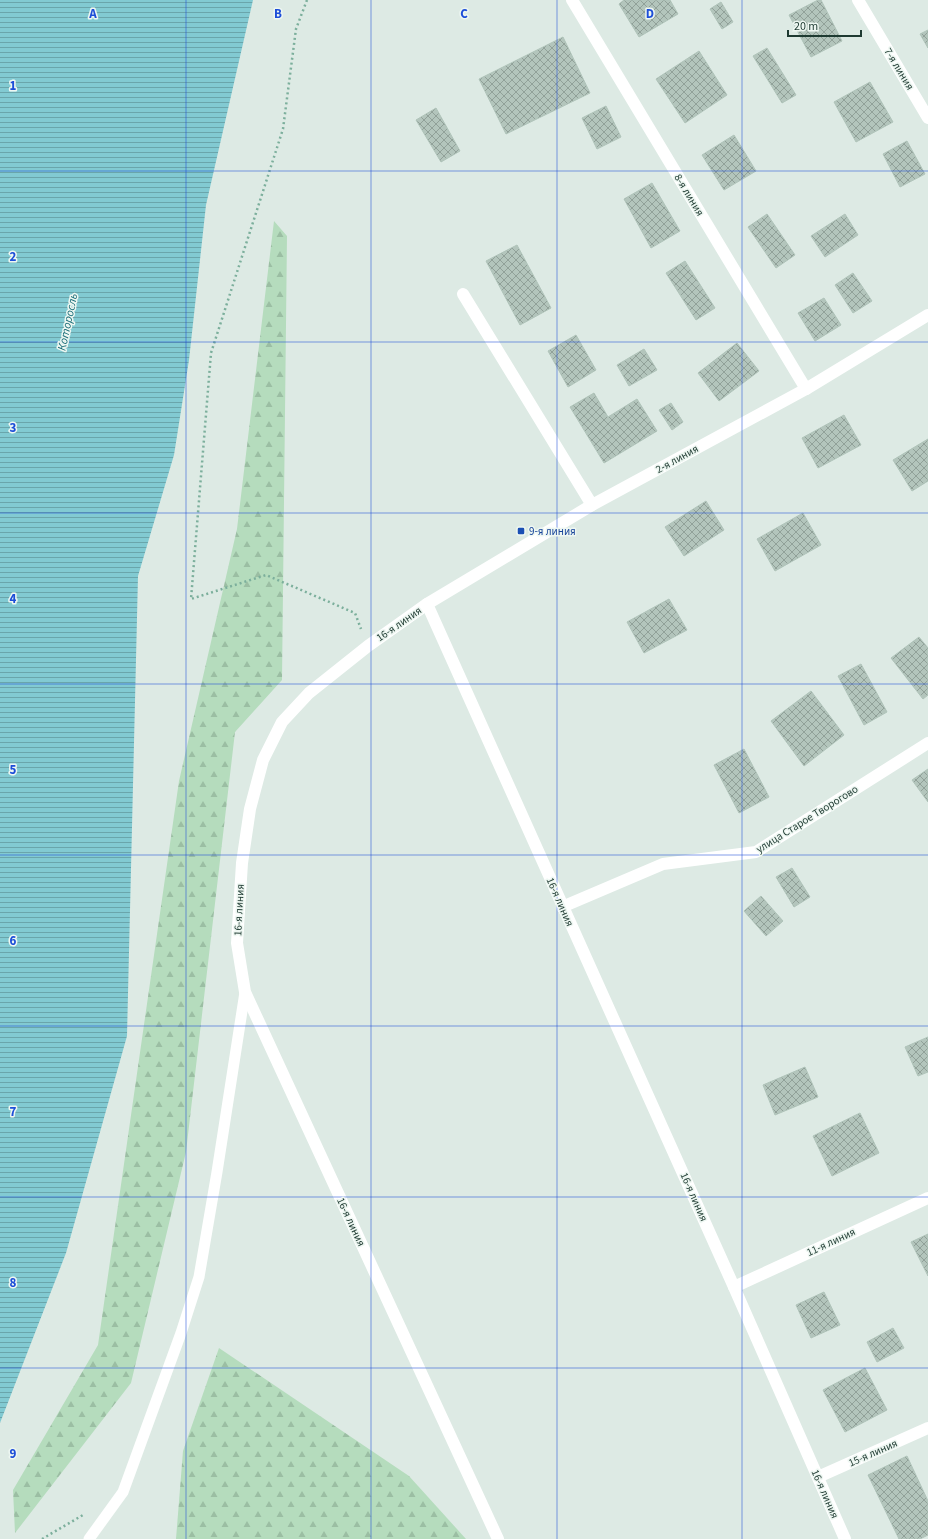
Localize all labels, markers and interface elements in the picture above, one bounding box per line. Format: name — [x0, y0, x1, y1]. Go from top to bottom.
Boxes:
text: A — [88, 5, 97, 23]
text: B — [274, 5, 282, 23]
text: C — [460, 5, 468, 23]
text: D — [646, 5, 654, 23]
scale bar — [788, 12, 861, 38]
text: 20 m — [794, 18, 818, 35]
street label: 7-я линия — [881, 45, 917, 93]
text: 1 — [10, 77, 17, 95]
street label: 8-я линия — [671, 171, 707, 219]
text: 2 — [10, 248, 17, 266]
water label: Которосль — [54, 292, 82, 352]
text: 3 — [10, 419, 17, 437]
street label: 2-я линия — [653, 441, 701, 477]
place label: 9-я линия — [529, 524, 576, 539]
marker: 9-я линия — [516, 526, 526, 536]
text: 4 — [10, 590, 17, 608]
street label: 16-я линия — [373, 603, 425, 645]
text: 5 — [10, 761, 17, 779]
street label: улица Старое Творогово — [753, 781, 861, 857]
street label: 16-я линия — [543, 875, 577, 929]
street label: 16-я линия — [230, 884, 248, 936]
text: 6 — [10, 932, 17, 950]
text: 7 — [10, 1103, 17, 1121]
street label: 16-я линия — [677, 1170, 711, 1224]
street label: 16-я линия — [333, 1195, 369, 1249]
street label: 11-я линия — [804, 1224, 858, 1260]
text: 8 — [10, 1274, 17, 1292]
street label: 15-я линия — [846, 1436, 900, 1470]
text: 9 — [10, 1445, 17, 1463]
street label: 16-я линия — [808, 1467, 842, 1521]

